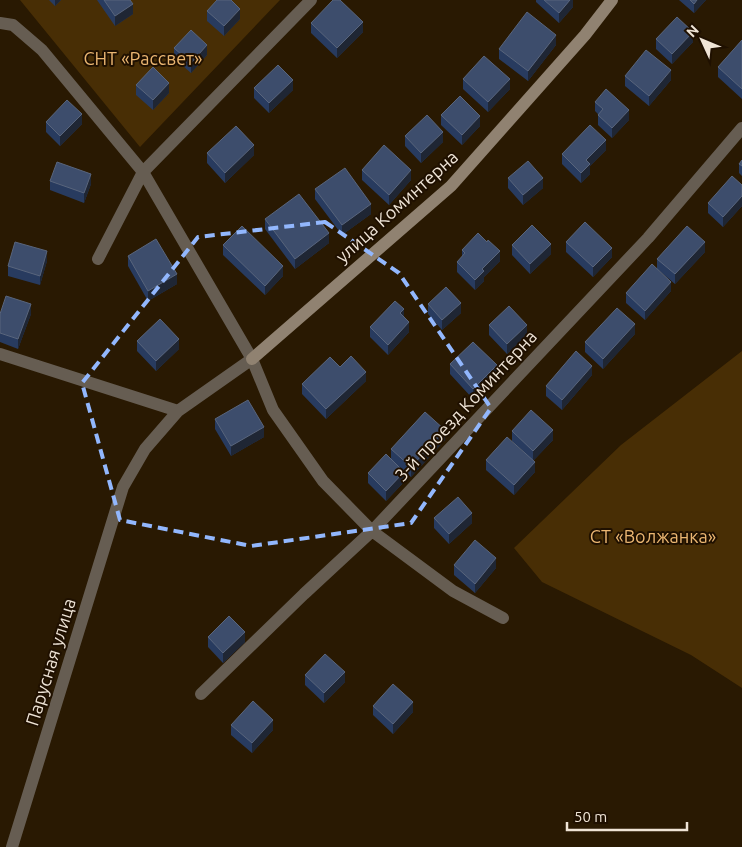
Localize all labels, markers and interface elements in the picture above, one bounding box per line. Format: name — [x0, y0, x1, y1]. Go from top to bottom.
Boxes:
north arrow — [677, 15, 727, 65]
text: N — [683, 22, 702, 40]
park label: СНТ «Рассвет» — [83, 48, 203, 68]
street label: улица Коминтерна — [331, 146, 461, 266]
street label: 3-й проезд Коминтерна — [390, 326, 540, 485]
park label: СТ «Волжанка» — [590, 526, 716, 546]
street label: Парусная улица — [21, 596, 79, 728]
scale bar — [567, 800, 687, 832]
text: 50 m — [574, 808, 607, 825]

